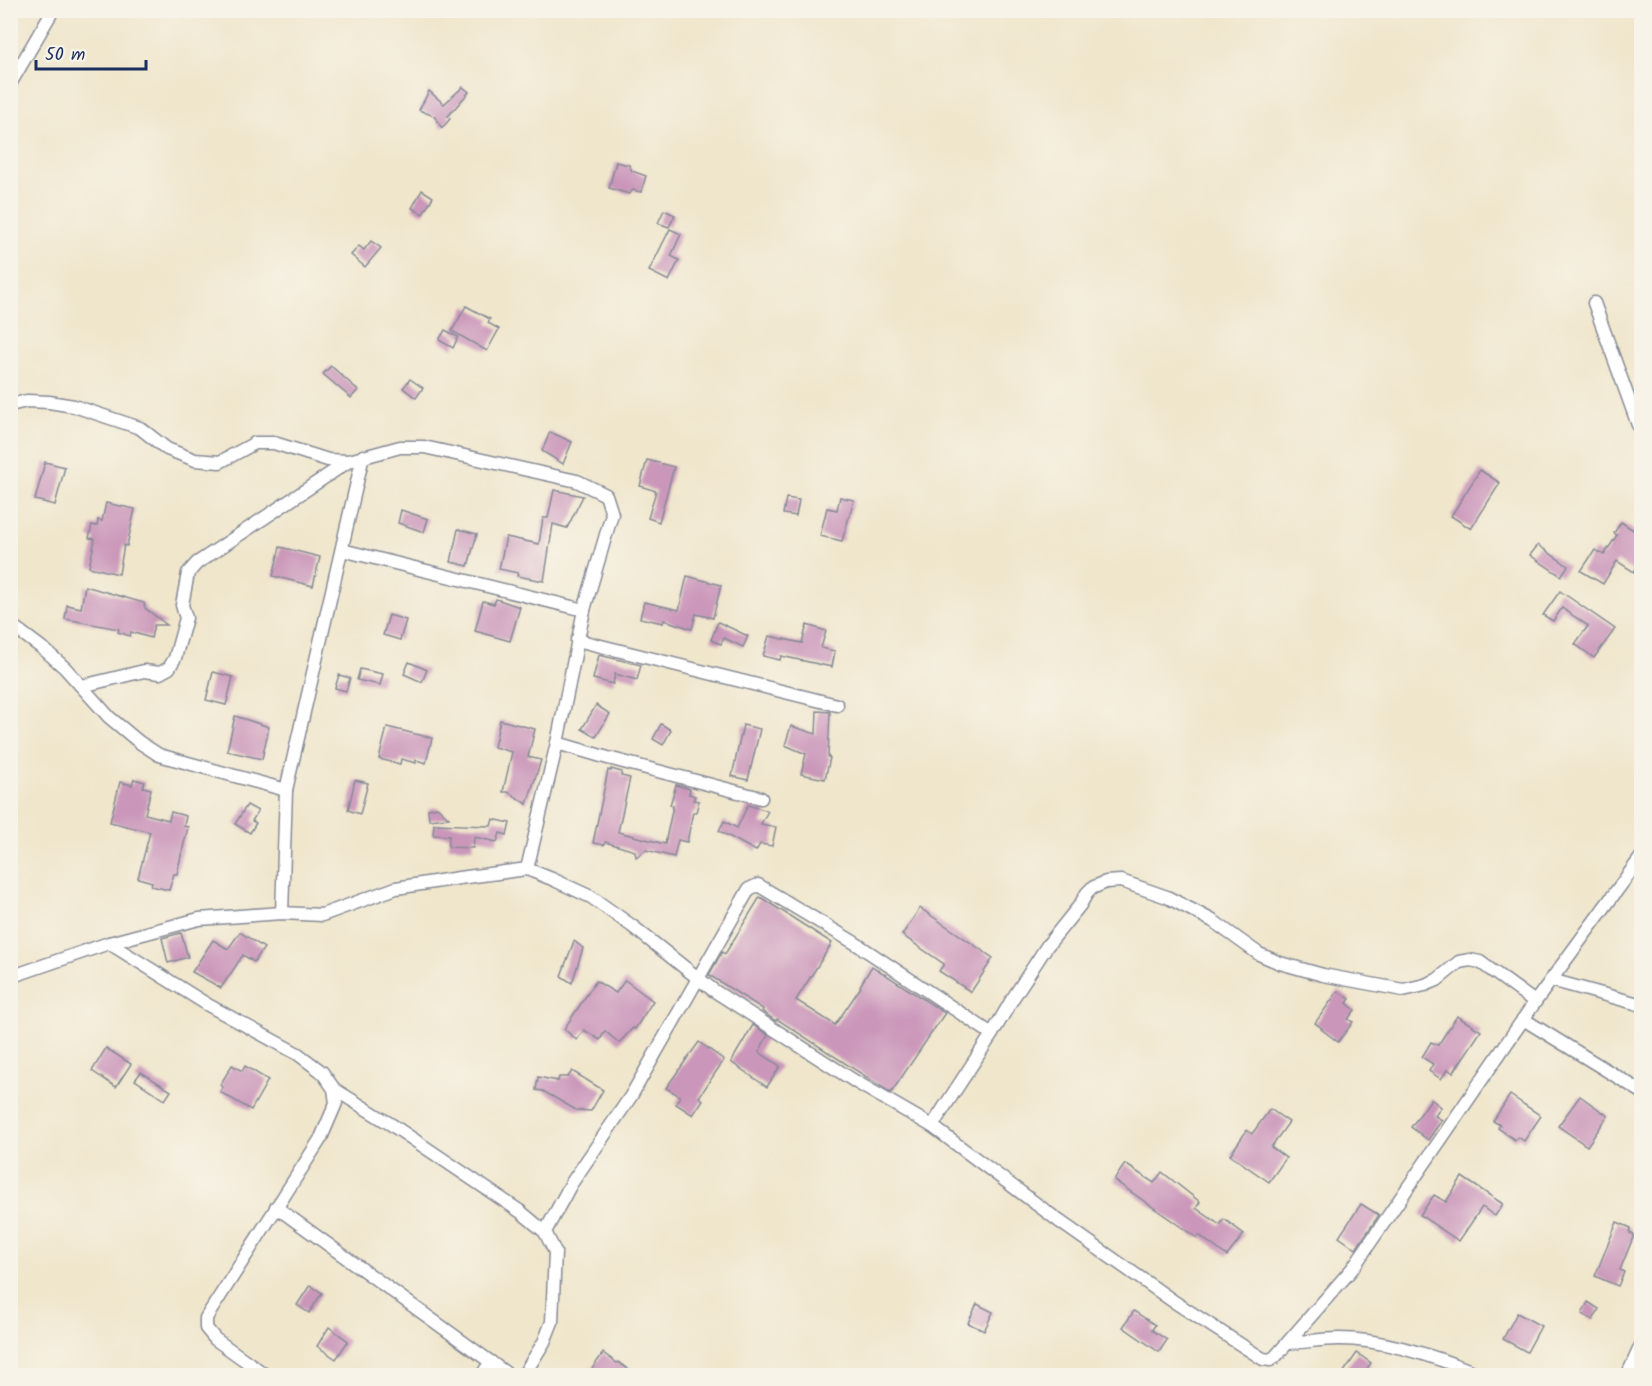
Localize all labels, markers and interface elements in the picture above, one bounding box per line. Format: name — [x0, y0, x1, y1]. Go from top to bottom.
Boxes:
scale bar — [36, 33, 146, 71]
text: 50 m — [45, 41, 85, 70]

